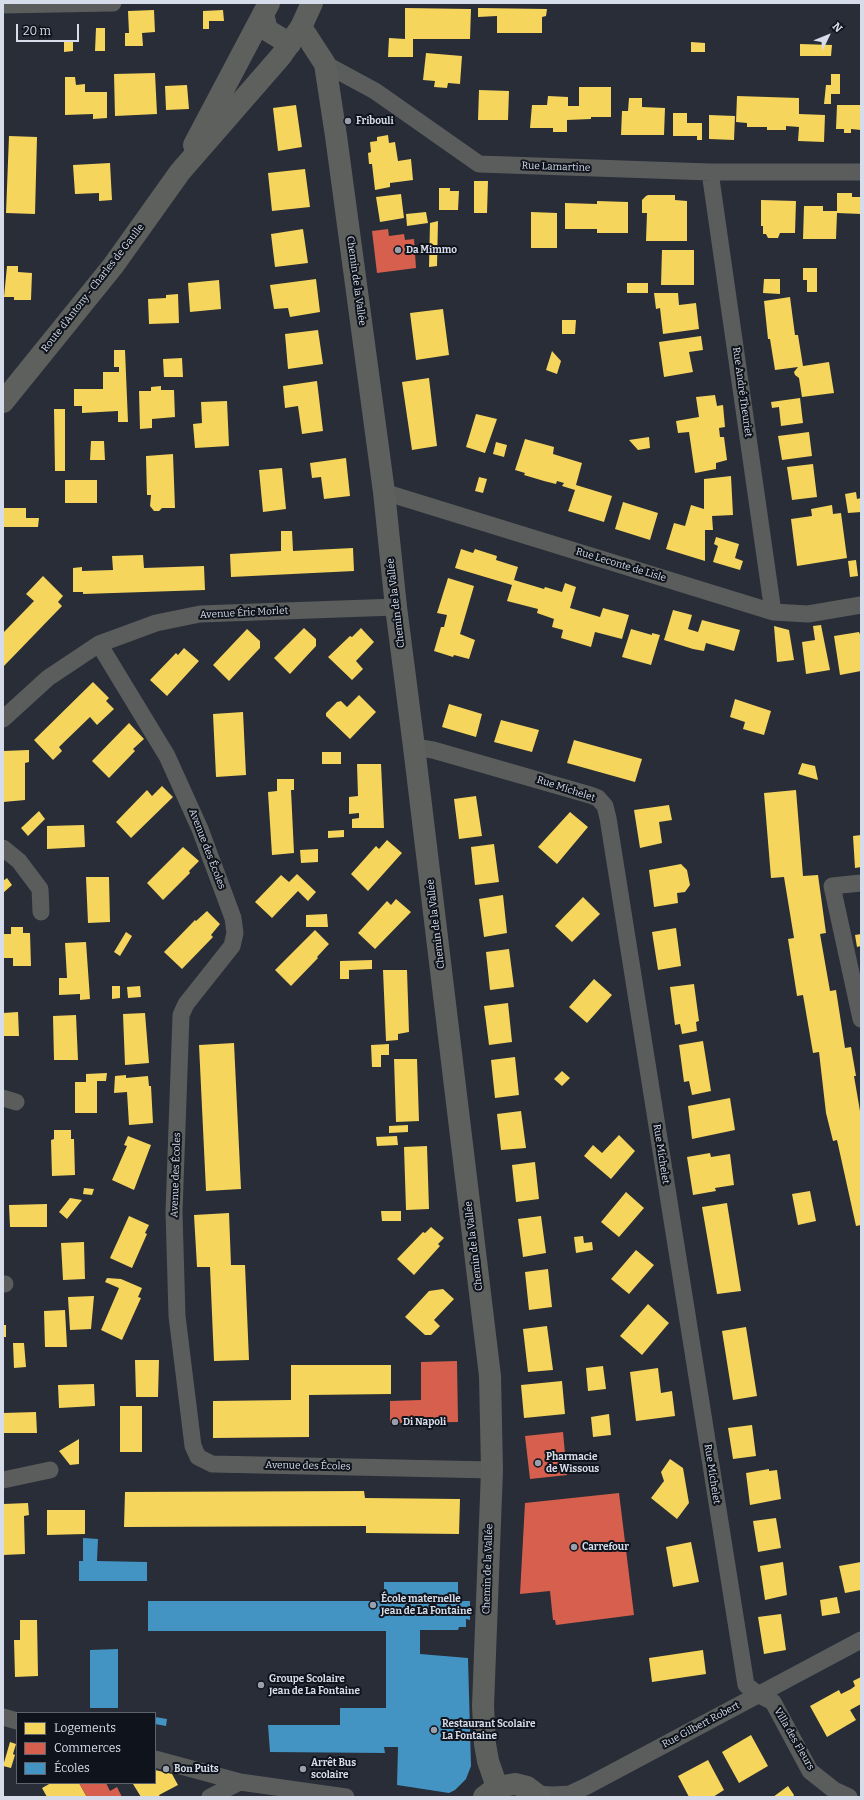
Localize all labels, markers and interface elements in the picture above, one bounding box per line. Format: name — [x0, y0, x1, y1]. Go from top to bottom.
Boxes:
scale bar — [18, 16, 81, 42]
north arrow — [808, 16, 848, 56]
text: N — [829, 20, 845, 35]
text: 20 m — [23, 24, 51, 38]
place label: Fribouli — [356, 115, 394, 127]
marker: Fribouli — [343, 116, 353, 126]
street label: Rue Lamartine — [521, 160, 591, 174]
street label: Route d'Antony - Charles de Gaulle — [39, 221, 147, 355]
street label: Chemin de la Vallée — [344, 235, 368, 327]
place label: Da Mimmo — [406, 244, 457, 256]
marker: Da Mimmo — [393, 245, 403, 255]
street label: Rue André Theuriet — [730, 346, 754, 438]
street label: Rue Leconte de Lisle — [574, 546, 668, 584]
street label: Chemin de la Vallée — [385, 557, 407, 649]
street label: Avenue Éric Morlet — [200, 605, 288, 621]
street label: Rue Michelet — [535, 774, 597, 804]
street label: Avenue des Écoles — [186, 807, 228, 891]
street label: Chemin de la Vallée — [425, 878, 447, 970]
street label: Rue Michelet — [650, 1123, 672, 1185]
street label: Avenue des Écoles — [169, 1132, 183, 1218]
street label: Chemin de la Vallée — [463, 1200, 485, 1292]
place label: Di Napoli — [403, 1416, 446, 1428]
marker: Di Napoli — [390, 1417, 400, 1427]
street label: Rue Michelet — [701, 1443, 723, 1505]
place label: Pharmacie de Wissous — [546, 1451, 599, 1474]
marker: Pharmacie de Wissous — [533, 1458, 543, 1468]
street label: Avenue des Écoles — [265, 1459, 351, 1473]
street label: Chemin de la Vallée — [480, 1524, 496, 1614]
place label: Carrefour — [582, 1541, 629, 1553]
marker: Carrefour — [569, 1542, 579, 1552]
place label: École maternelle Jean de La Fontaine — [381, 1593, 472, 1616]
marker: École maternelle Jean de La Fontaine — [368, 1600, 378, 1610]
place label: Groupe Scolaire Jean de La Fontaine — [269, 1673, 360, 1696]
marker: Groupe Scolaire Jean de La Fontaine — [256, 1680, 266, 1690]
street label: Rue Gilbert Robert — [660, 1700, 742, 1750]
street label: Villa des Fleurs — [771, 1706, 817, 1772]
legend — [16, 1712, 156, 1784]
place label: Restaurant Scolaire La Fontaine — [442, 1718, 535, 1742]
text: Logements — [54, 1721, 116, 1735]
marker: Restaurant Scolaire La Fontaine — [429, 1725, 439, 1735]
text: Commerces — [54, 1741, 121, 1755]
place label: Arrêt Bus scolaire — [311, 1757, 356, 1780]
text: Écoles — [54, 1761, 90, 1775]
place label: Bon Puits — [174, 1763, 219, 1775]
marker: Bon Puits — [161, 1764, 171, 1774]
marker: Arrêt Bus scolaire — [298, 1764, 308, 1774]

